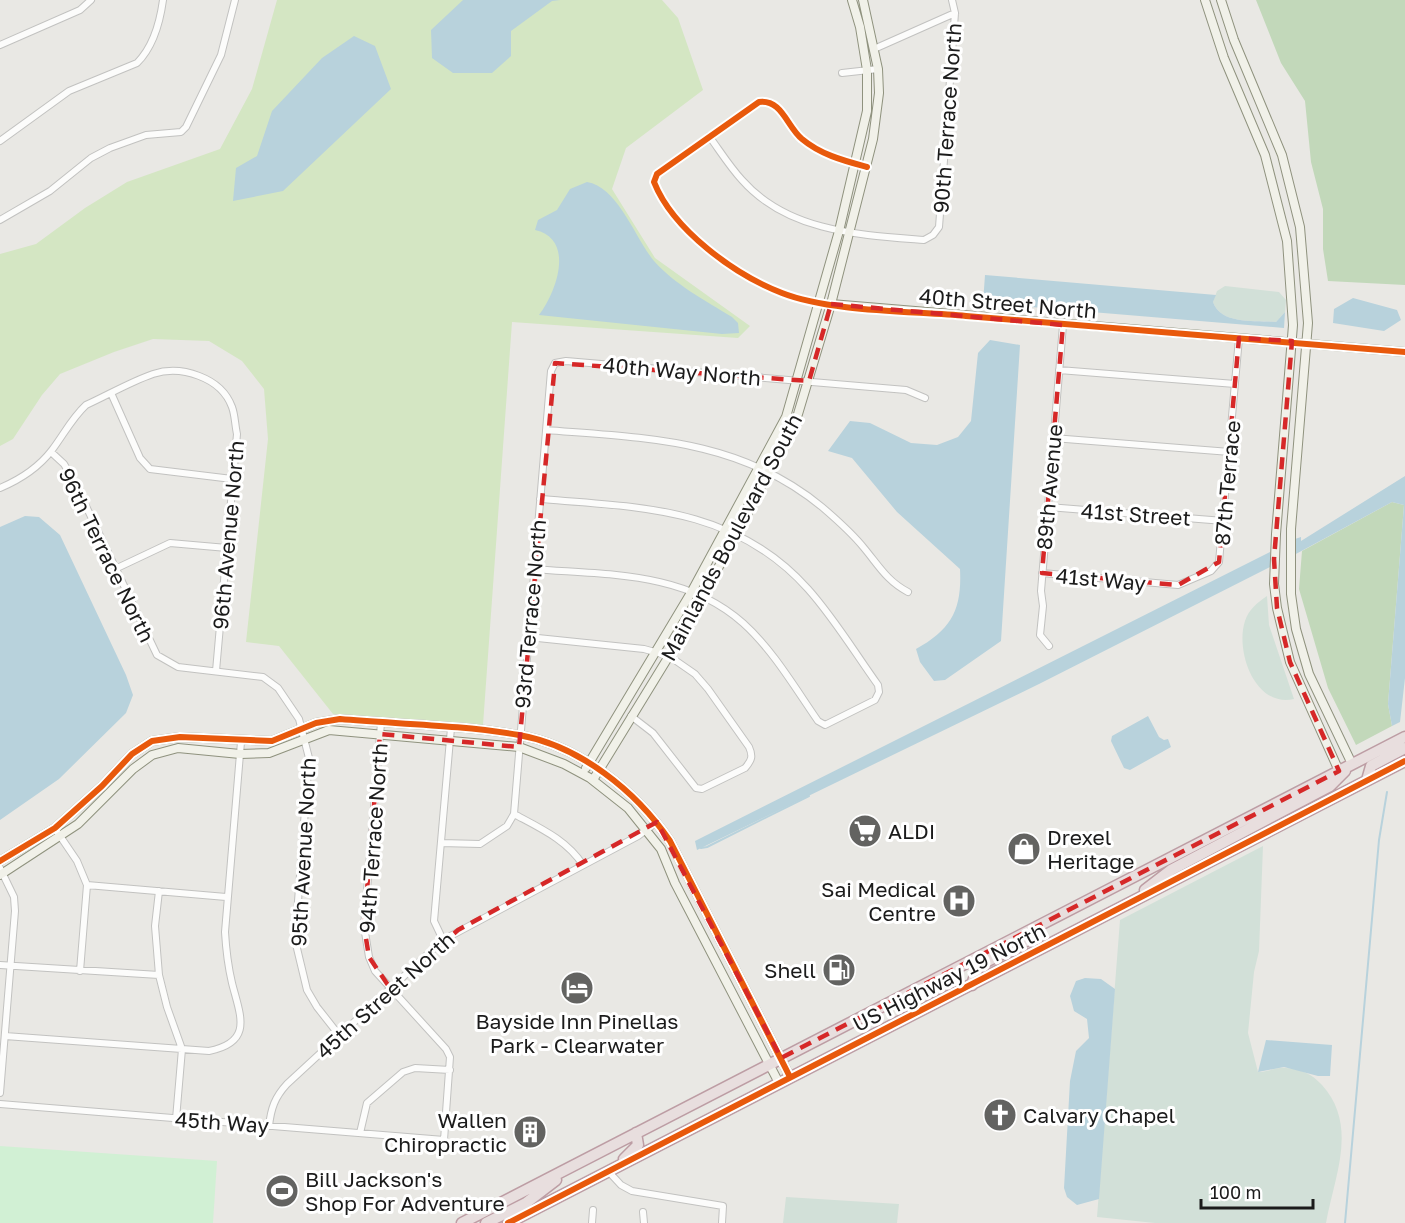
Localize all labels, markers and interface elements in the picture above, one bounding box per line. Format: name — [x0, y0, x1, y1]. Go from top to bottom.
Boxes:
street label: 90th Terrace North — [927, 22, 967, 214]
street label: 40th Street North — [918, 282, 1098, 324]
street label: 40th Way North — [602, 351, 762, 391]
street label: Mainlands Boulevard South — [655, 409, 807, 665]
street label: 87th Terrace — [1209, 419, 1245, 547]
street label: 89th Avenue — [1031, 423, 1067, 551]
street label: 96th Avenue North — [207, 439, 249, 631]
street label: 96th Terrace North — [54, 464, 160, 646]
street label: 41st Street — [1080, 497, 1192, 531]
street label: 93rd Terrace North — [509, 518, 551, 710]
street label: 41st Way — [1055, 562, 1147, 596]
street label: 94th Terrace North — [353, 742, 393, 934]
street label: 95th Avenue North — [285, 757, 321, 947]
supermarket icon: ALDI — [847, 813, 883, 849]
place label: ALDI — [888, 818, 935, 844]
place label: Drexel Heritage — [1047, 824, 1134, 874]
shop icon: Drexel Heritage — [1006, 831, 1042, 867]
place label: Sai Medical Centre — [821, 876, 936, 926]
hospital icon: Sai Medical Centre — [941, 883, 977, 919]
street label: US Highway 19 North — [848, 917, 1050, 1037]
street label: 45th Street North — [310, 926, 460, 1064]
fuel station icon: Shell — [821, 952, 857, 988]
place label: Shell — [764, 957, 816, 983]
hotel icon: Bayside Inn Pinellas Park - Clearwater — [559, 970, 595, 1006]
place label: Bayside Inn Pinellas Park - Clearwater — [476, 1008, 678, 1058]
church icon: Calvary Chapel — [982, 1097, 1018, 1133]
place label: Calvary Chapel — [1023, 1102, 1175, 1128]
street label: 45th Way — [174, 1106, 270, 1138]
place label: Wallen Chiropractic — [384, 1107, 507, 1157]
building icon: Wallen Chiropractic — [512, 1114, 548, 1150]
place label: Bill Jackson's Shop For Adventure — [305, 1166, 505, 1216]
scale bar — [1201, 1172, 1314, 1210]
sports icon: Bill Jackson's Shop For Adventure — [264, 1173, 300, 1209]
text: 100 m — [1210, 1181, 1261, 1203]

